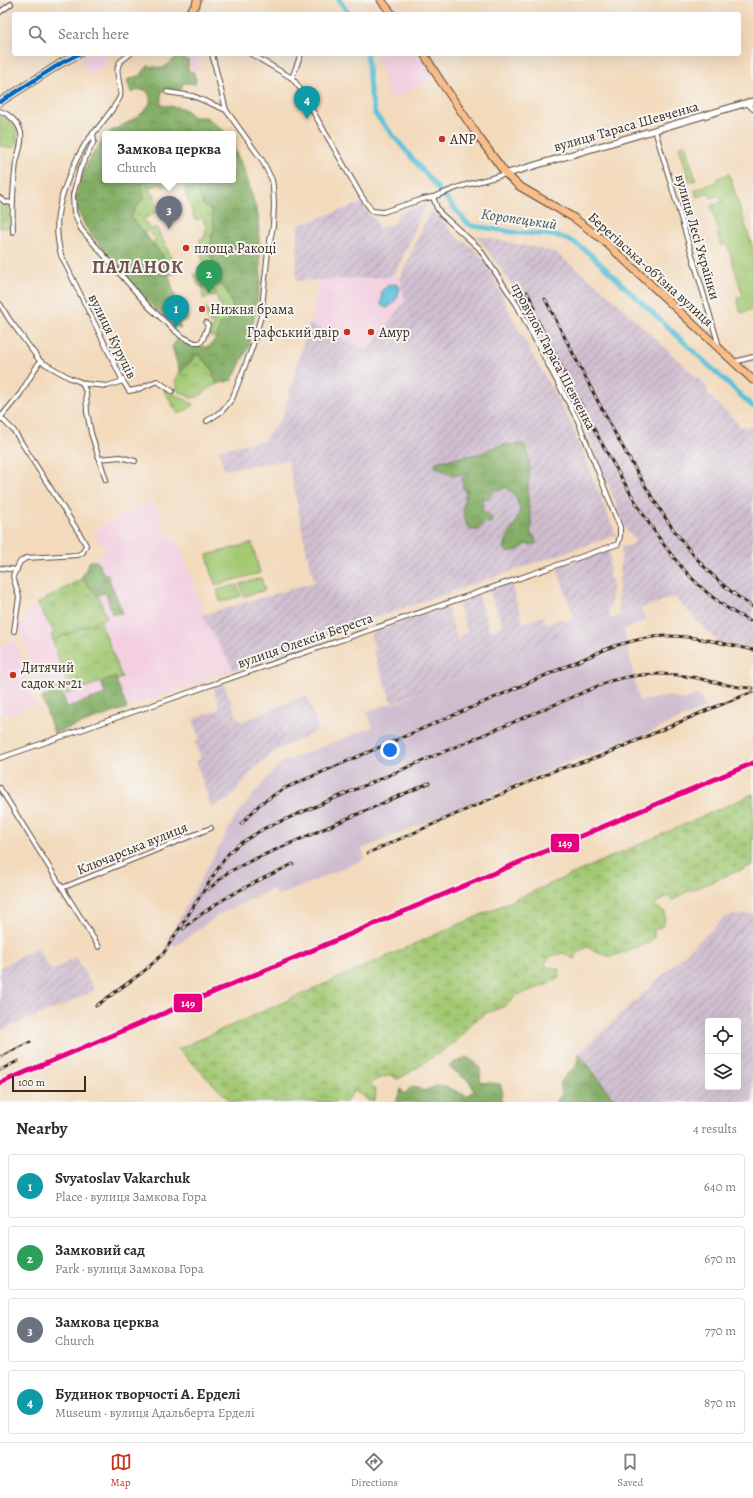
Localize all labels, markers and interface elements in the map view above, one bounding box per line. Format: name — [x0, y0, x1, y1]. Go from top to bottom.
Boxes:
search box — [12, 12, 741, 56]
icon: search — [26, 23, 48, 45]
text: Search here — [58, 24, 129, 44]
pin: 4 — [294, 86, 320, 119]
street label: вулиця Тараса Шевченка — [551, 97, 701, 156]
place label: ANP — [449, 130, 476, 149]
popup — [102, 131, 236, 183]
marker: ANP — [437, 134, 447, 144]
text: Замкова церква — [117, 139, 221, 159]
text: Church — [117, 159, 156, 176]
street label: вулиця Лесі Українки — [671, 172, 725, 302]
pin: 3 — [156, 196, 182, 229]
water label: Коропецький — [480, 204, 559, 234]
street label: Берегівська-обʼїзна вулиця — [584, 208, 718, 331]
place label: площа Ракоці — [194, 239, 276, 258]
marker: площа Ракоці — [181, 243, 191, 253]
district label: ПАЛАНОК — [92, 255, 184, 279]
pin: 2 — [196, 260, 222, 293]
street label: провулок Тараса Шевченка — [507, 279, 601, 434]
street label: вулиця Куруців — [84, 291, 141, 382]
pin: 1 — [163, 295, 189, 328]
place label: Нижня брама — [210, 300, 294, 319]
marker: Нижня брама — [197, 304, 207, 314]
place label: Графський двір — [247, 323, 339, 342]
place label: Амур — [378, 323, 410, 342]
marker: Графський двір — [342, 327, 352, 337]
marker: Амур — [366, 327, 376, 337]
street label: вулиця Олексія Береста — [235, 608, 376, 673]
place label: Дитячий садок №21 — [21, 658, 82, 693]
marker: Дитячий садок №21 — [8, 670, 18, 680]
your location — [380, 740, 400, 760]
street label: Ключарська вулиця — [74, 818, 191, 879]
line badge: 149 — [550, 833, 580, 853]
text: 149 — [558, 836, 572, 851]
line badge: 149 — [173, 993, 203, 1013]
text: 149 — [181, 996, 195, 1011]
map controls — [705, 1018, 741, 1090]
button: locate — [705, 1018, 741, 1054]
button: layers — [705, 1054, 741, 1090]
scale bar — [12, 1074, 86, 1093]
text: 100 m — [18, 1075, 45, 1090]
text: Nearby — [16, 1117, 67, 1140]
text: 4 results — [693, 1120, 737, 1137]
text: Svyatoslav Vakarchuk — [55, 1168, 190, 1188]
text: 1 — [28, 1178, 32, 1195]
text: 640 m — [704, 1178, 736, 1195]
text: Place · вулиця Замкова Гора — [55, 1188, 207, 1205]
text: Замковий сад — [55, 1240, 145, 1260]
text: 2 — [27, 1250, 33, 1267]
text: 670 m — [704, 1250, 736, 1267]
text: Park · вулиця Замкова Гора — [55, 1260, 204, 1277]
text: Замкова церква — [55, 1312, 159, 1332]
text: 3 — [27, 1322, 33, 1339]
text: 770 m — [705, 1322, 736, 1339]
text: Church — [55, 1332, 94, 1349]
text: Будинок творчості А. Ерделі — [55, 1384, 240, 1404]
text: 4 — [27, 1394, 33, 1411]
text: 870 m — [704, 1394, 736, 1411]
text: Museum · вулиця Адальберта Ерделі — [55, 1404, 255, 1421]
tab: Map — [110, 1451, 132, 1490]
tab: Directions — [351, 1451, 398, 1490]
tab: Saved — [617, 1451, 643, 1490]

